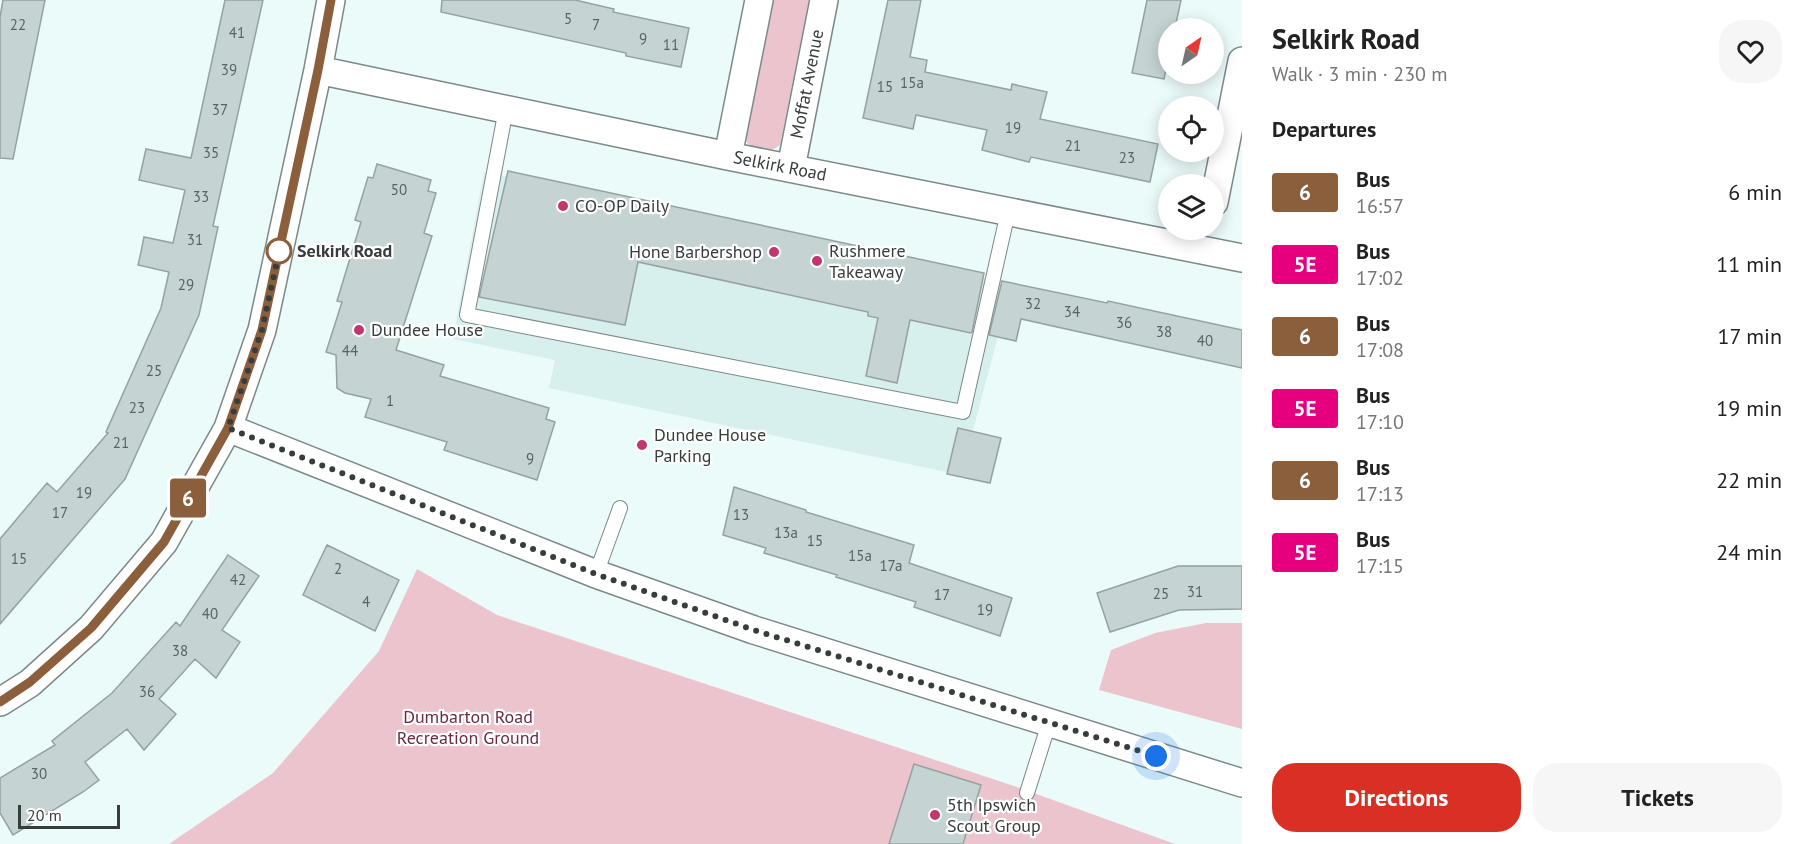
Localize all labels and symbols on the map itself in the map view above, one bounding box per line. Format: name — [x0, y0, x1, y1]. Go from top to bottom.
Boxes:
house number: 5 — [564, 9, 572, 28]
house number: 22 — [10, 15, 26, 34]
house number: 7 — [592, 15, 600, 34]
north arrow — [1158, 18, 1224, 84]
house number: 41 — [229, 23, 245, 42]
street label: Moffat Avenue — [785, 27, 828, 140]
house number: 9 — [639, 29, 647, 48]
house number: 11 — [663, 35, 679, 54]
house number: 39 — [221, 60, 237, 79]
house number: 15a — [900, 73, 924, 92]
house number: 15 — [877, 77, 893, 96]
house number: 37 — [212, 100, 228, 119]
house number: 19 — [1005, 118, 1021, 137]
house number: 21 — [1065, 136, 1081, 155]
house number: 35 — [203, 143, 219, 162]
street label: Selkirk Road — [732, 145, 829, 186]
house number: 23 — [1119, 148, 1135, 167]
house number: 50 — [391, 180, 407, 199]
house number: 33 — [193, 187, 209, 206]
place label: CO-OP Daily — [575, 194, 670, 217]
marker: CO-OP Daily — [556, 199, 570, 213]
house number: 31 — [187, 230, 203, 249]
marker: Selkirk Road — [266, 238, 292, 264]
place label: Selkirk Road — [297, 239, 392, 262]
place label: Rushmere Takeaway — [829, 239, 906, 283]
place label: Hone Barbershop — [629, 240, 762, 263]
marker: Hone Barbershop — [767, 245, 781, 259]
marker: Rushmere Takeaway — [810, 254, 824, 268]
house number: 29 — [178, 275, 194, 294]
house number: 32 — [1025, 294, 1041, 313]
house number: 34 — [1064, 302, 1080, 321]
house number: 36 — [1116, 313, 1132, 332]
place label: Dundee House — [371, 318, 483, 341]
house number: 38 — [1156, 322, 1172, 341]
marker: Dundee House — [352, 323, 366, 337]
house number: 40 — [1197, 331, 1213, 350]
house number: 44 — [342, 341, 358, 360]
house number: 25 — [146, 361, 162, 380]
house number: 1 — [386, 391, 394, 410]
house number: 23 — [129, 398, 145, 417]
place label: Dundee House Parking — [654, 423, 766, 467]
house number: 21 — [113, 433, 129, 452]
marker: Dundee House Parking — [635, 438, 649, 452]
house number: 9 — [526, 449, 534, 468]
line badge: 6 — [168, 478, 207, 518]
house number: 19 — [76, 483, 92, 502]
house number: 17 — [52, 503, 68, 522]
house number: 13 — [733, 505, 749, 524]
house number: 13a — [774, 523, 798, 542]
house number: 15 — [807, 531, 823, 550]
house number: 15a — [848, 546, 872, 565]
house number: 15 — [11, 549, 27, 568]
house number: 17a — [879, 556, 903, 575]
house number: 2 — [334, 559, 342, 578]
house number: 42 — [230, 570, 246, 589]
house number: 31 — [1187, 582, 1203, 601]
house number: 25 — [1153, 584, 1169, 603]
house number: 17 — [934, 585, 950, 604]
house number: 4 — [362, 592, 370, 611]
house number: 19 — [977, 600, 993, 619]
house number: 40 — [202, 604, 218, 623]
house number: 38 — [172, 641, 188, 660]
house number: 36 — [139, 682, 155, 701]
park label: Dumbarton Road Recreation Ground — [397, 705, 539, 749]
your location — [1141, 741, 1171, 771]
house number: 30 — [31, 764, 47, 783]
place label: 5th Ipswich Scout Group — [947, 793, 1041, 837]
scale bar — [18, 802, 120, 830]
marker: 5th Ipswich Scout Group — [928, 808, 942, 822]

